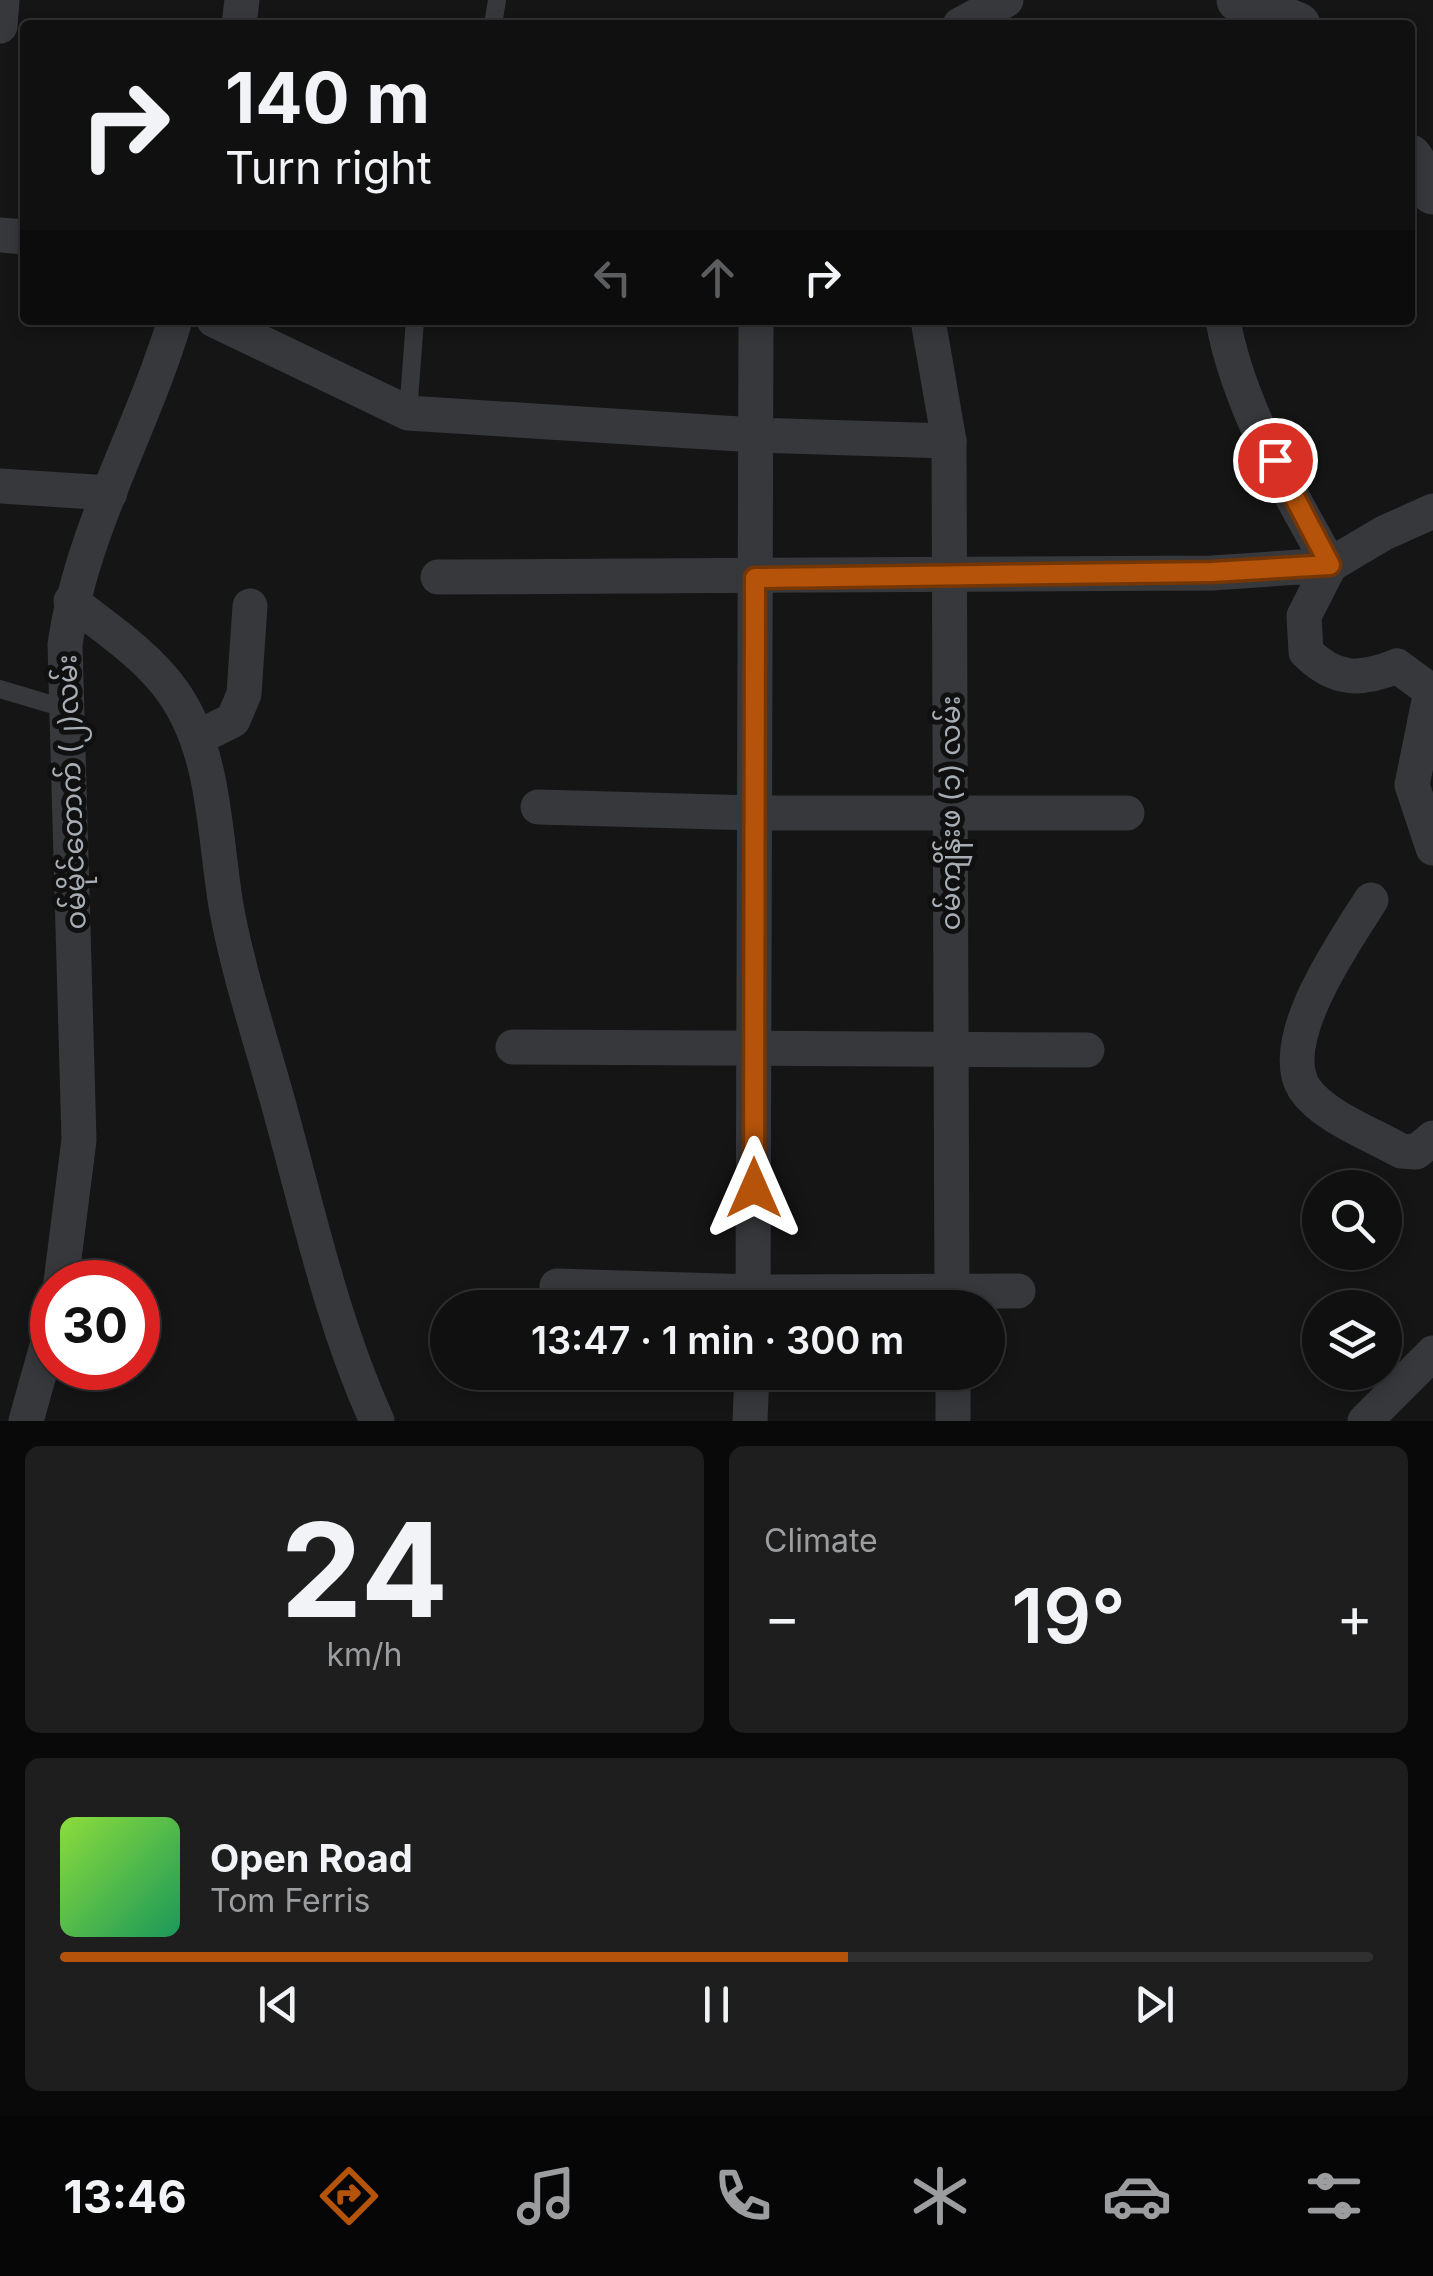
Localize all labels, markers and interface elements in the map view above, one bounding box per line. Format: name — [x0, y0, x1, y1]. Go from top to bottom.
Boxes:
text: 140 m — [225, 55, 430, 140]
icon: right — [60, 60, 190, 190]
text: Turn right — [225, 140, 432, 195]
icon: left — [585, 250, 640, 305]
icon: ahead — [690, 250, 745, 305]
icon: right — [795, 250, 850, 305]
pin — [1233, 418, 1318, 503]
icon: arrive — [1248, 433, 1303, 488]
street label: ဝမ်မိုင်တောက် (၂)လမ်း — [48, 654, 99, 930]
street label: ဝမ်ကျိန်းဖ (၁) လမ်း — [932, 696, 973, 930]
position arrow — [702, 1136, 806, 1240]
map controls — [1302, 1170, 1402, 1390]
button: search — [1302, 1170, 1402, 1270]
speed limit sign: 30 — [30, 1260, 160, 1390]
button: layers — [1302, 1290, 1402, 1390]
text: 13:47 · 1 min · 300 m — [531, 1317, 904, 1363]
text: 24 — [281, 1491, 448, 1648]
text: Climate — [764, 1521, 878, 1560]
text: 19° — [1011, 1570, 1126, 1661]
text: − — [764, 1584, 800, 1650]
text: + — [1337, 1584, 1373, 1650]
text: km/h — [326, 1635, 403, 1674]
text: Open Road — [210, 1835, 413, 1881]
text: Tom Ferris — [210, 1881, 370, 1920]
icon: previous — [251, 1977, 306, 2032]
icon: pause — [689, 1977, 744, 2032]
icon: next — [1127, 1977, 1182, 2032]
icon: directions — [314, 2161, 384, 2231]
icon: music — [511, 2161, 581, 2231]
icon: phone — [708, 2161, 778, 2231]
icon: climate — [905, 2161, 975, 2231]
icon: car — [1102, 2161, 1172, 2231]
icon: filters — [1299, 2161, 1369, 2231]
text: 13:46 — [64, 2169, 187, 2224]

